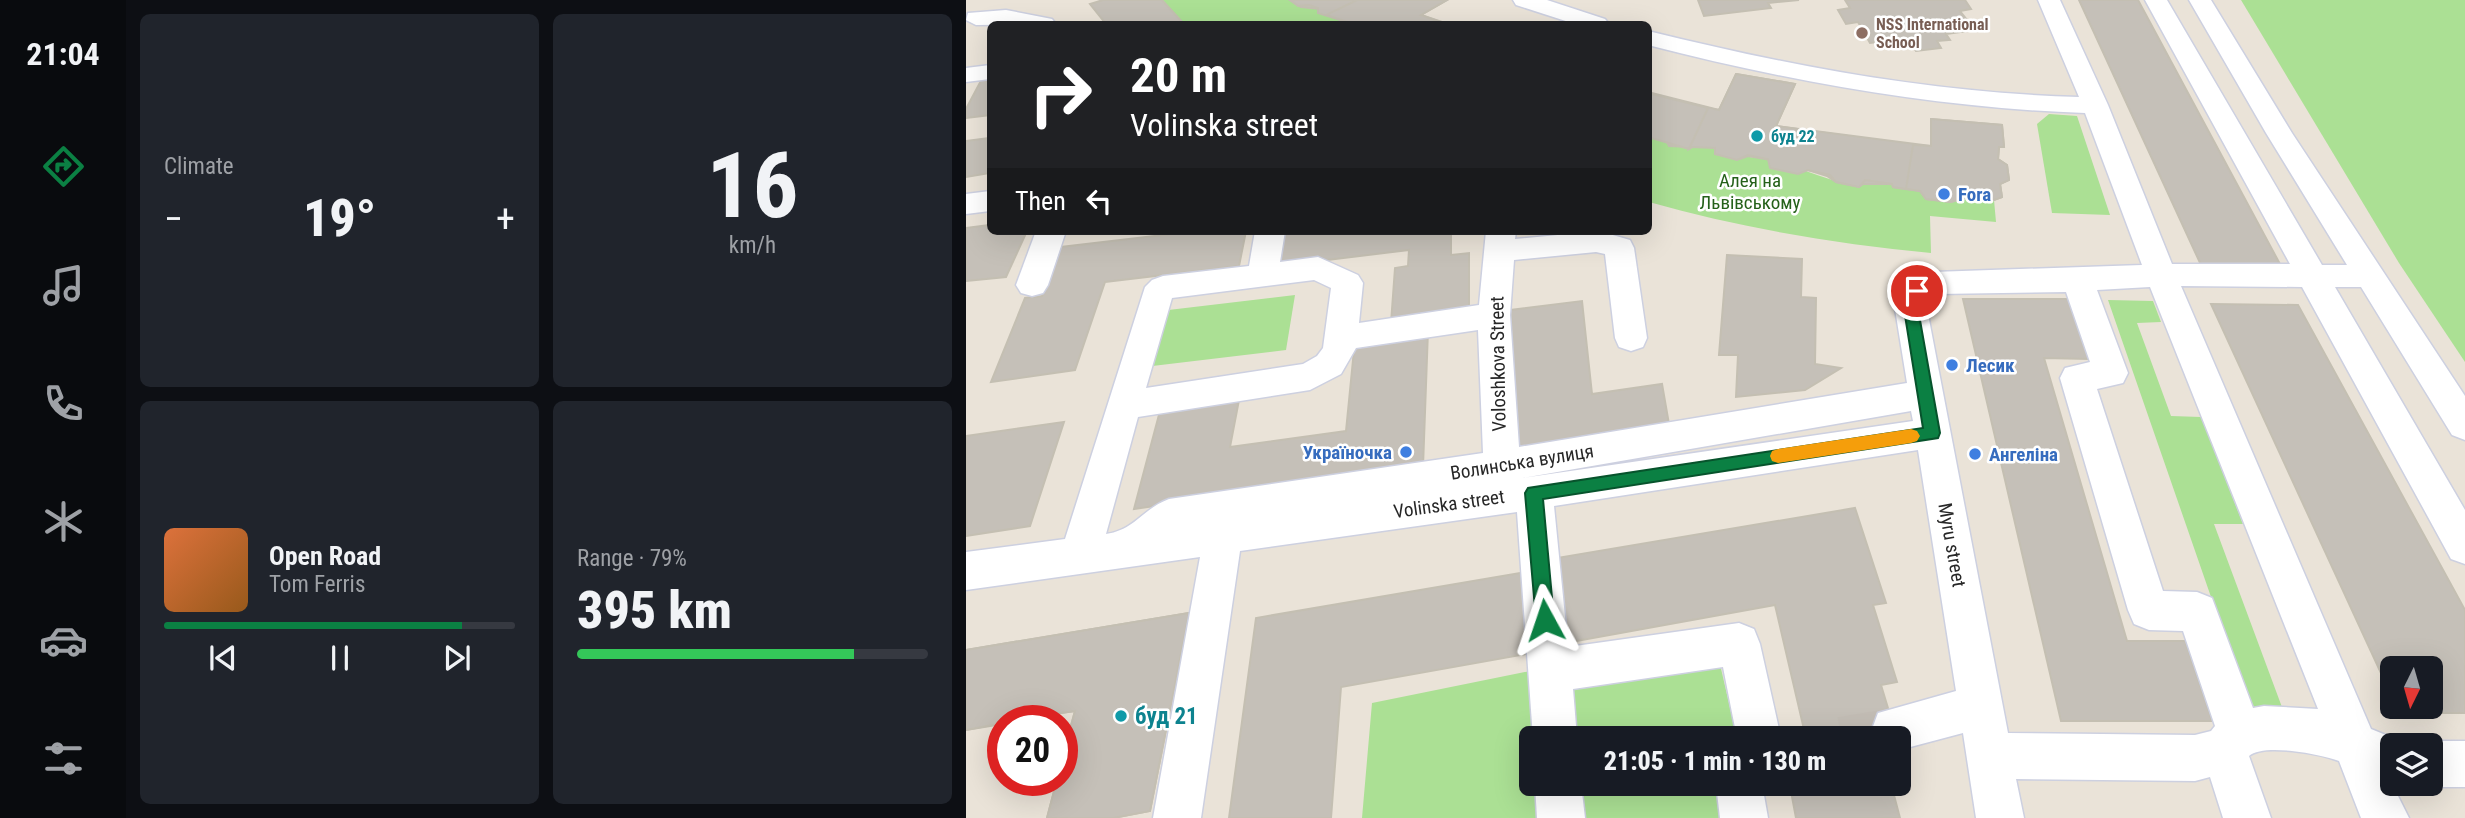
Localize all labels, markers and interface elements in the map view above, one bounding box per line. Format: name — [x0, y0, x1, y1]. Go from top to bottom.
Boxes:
place label: NSS International School — [1876, 15, 1989, 52]
marker: NSS International School — [1854, 25, 1870, 41]
text: 21:04 — [26, 35, 100, 73]
text: 20 m — [1130, 47, 1227, 104]
icon: right — [1015, 49, 1106, 140]
text: Volinska street — [1130, 106, 1318, 144]
place label: буд 22 — [1771, 127, 1815, 146]
marker: буд 22 — [1749, 128, 1765, 144]
text: 16 — [707, 133, 798, 239]
icon: directions — [39, 142, 88, 191]
text: Climate — [164, 153, 234, 180]
park label: Алея на Львівському — [1700, 169, 1800, 214]
icon: left — [1080, 182, 1118, 220]
place label: Fora — [1958, 183, 1991, 206]
text: Then — [1015, 186, 1066, 216]
marker: Fora — [1936, 186, 1952, 202]
text: 19° — [303, 188, 376, 249]
text: − — [164, 197, 183, 241]
text: + — [496, 197, 515, 241]
text: km/h — [729, 232, 776, 259]
icon: music — [39, 261, 88, 310]
pin — [1887, 261, 1947, 321]
icon: arrive — [1898, 272, 1936, 310]
street label: Voloshkova Street — [1485, 296, 1511, 432]
place label: Лесик — [1966, 354, 2015, 377]
marker: Лесик — [1944, 357, 1960, 373]
icon: phone — [39, 379, 88, 428]
street label: Волинська вулиця — [1449, 439, 1595, 485]
place label: Україночка — [1303, 441, 1392, 464]
place label: Ангеліна — [1989, 443, 2058, 466]
marker: Україночка — [1398, 444, 1414, 460]
marker: Ангеліна — [1967, 446, 1983, 462]
street label: Volinska street — [1392, 485, 1506, 523]
icon: climate — [39, 497, 88, 546]
street label: Myru street — [1933, 501, 1971, 589]
text: Open Road — [269, 541, 381, 571]
text: Range · 79% — [577, 545, 687, 572]
text: Tom Ferris — [269, 571, 365, 598]
text: 395 km — [577, 580, 732, 641]
position arrow — [1508, 583, 1582, 657]
icon: car — [39, 616, 88, 665]
icon: previous — [204, 639, 242, 677]
icon: pause — [321, 639, 359, 677]
icon: next — [438, 639, 476, 677]
north arrow — [2380, 656, 2443, 719]
map controls — [2380, 656, 2443, 796]
place label: буд 21 — [1135, 703, 1198, 730]
speed limit sign: 20 — [987, 705, 1078, 796]
marker: буд 21 — [1113, 708, 1129, 724]
button: layers — [2380, 733, 2443, 796]
icon: filters — [39, 734, 88, 783]
text: 21:05 · 1 min · 130 m — [1604, 746, 1826, 776]

